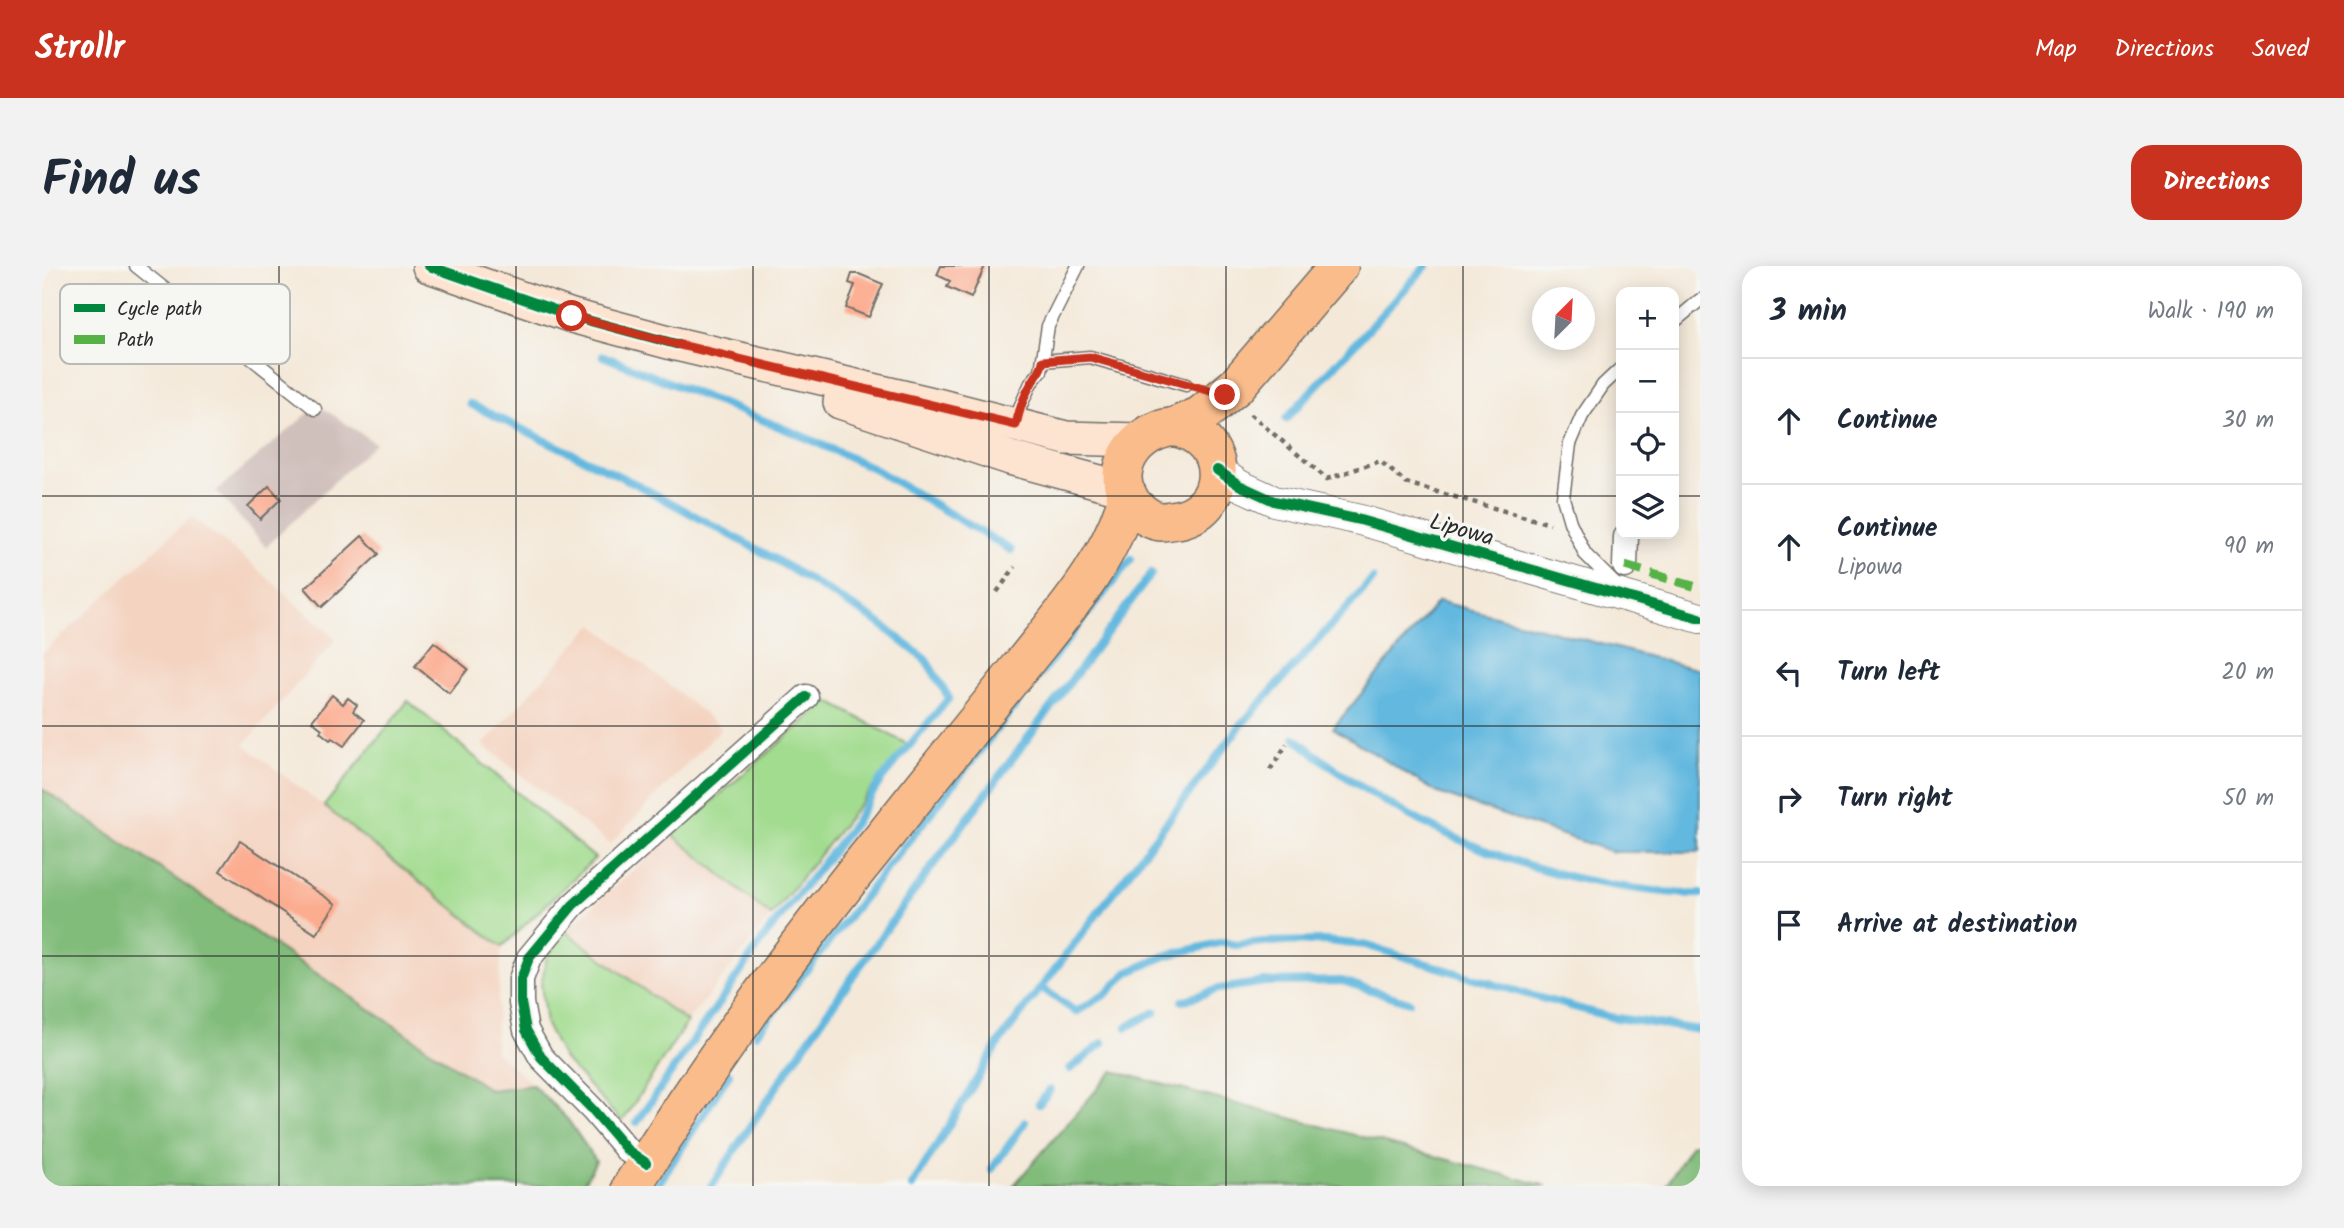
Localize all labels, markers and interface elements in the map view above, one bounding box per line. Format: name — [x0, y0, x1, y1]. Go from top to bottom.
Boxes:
text: Strollr — [35, 23, 125, 76]
text: Map — [2035, 30, 2077, 69]
text: Directions — [2115, 30, 2214, 69]
text: Saved — [2252, 30, 2309, 69]
text: Find us — [42, 143, 200, 221]
button: Directions — [2131, 145, 2302, 220]
legend — [60, 284, 290, 364]
north arrow — [1532, 287, 1595, 350]
map controls — [1616, 287, 1679, 539]
button: + — [1616, 287, 1679, 350]
text: 3 min — [1770, 288, 1847, 336]
text: Walk · 190 m — [2147, 294, 2274, 330]
text: Cycle path — [117, 295, 202, 325]
route start — [556, 300, 587, 331]
text: Path — [117, 326, 154, 356]
button: − — [1616, 350, 1679, 413]
route end — [1209, 379, 1240, 410]
text: Continue — [1837, 400, 1938, 442]
icon: ahead — [1770, 402, 1808, 440]
text: 30 m — [2222, 403, 2274, 439]
button: locate — [1616, 413, 1679, 476]
button: layers — [1616, 476, 1679, 539]
street label: Lipowa — [1425, 505, 1498, 557]
text: Continue — [1837, 508, 1938, 550]
icon: ahead — [1770, 528, 1808, 566]
text: 90 m — [2224, 529, 2274, 565]
text: Lipowa — [1837, 550, 1903, 586]
text: Turn left — [1837, 652, 1940, 694]
icon: left — [1770, 654, 1808, 692]
text: 20 m — [2222, 655, 2274, 691]
text: Turn right — [1837, 778, 1953, 820]
icon: right — [1770, 780, 1808, 818]
text: 50 m — [2223, 781, 2274, 817]
text: Arrive at destination — [1837, 904, 2077, 946]
icon: arrive — [1770, 906, 1808, 944]

